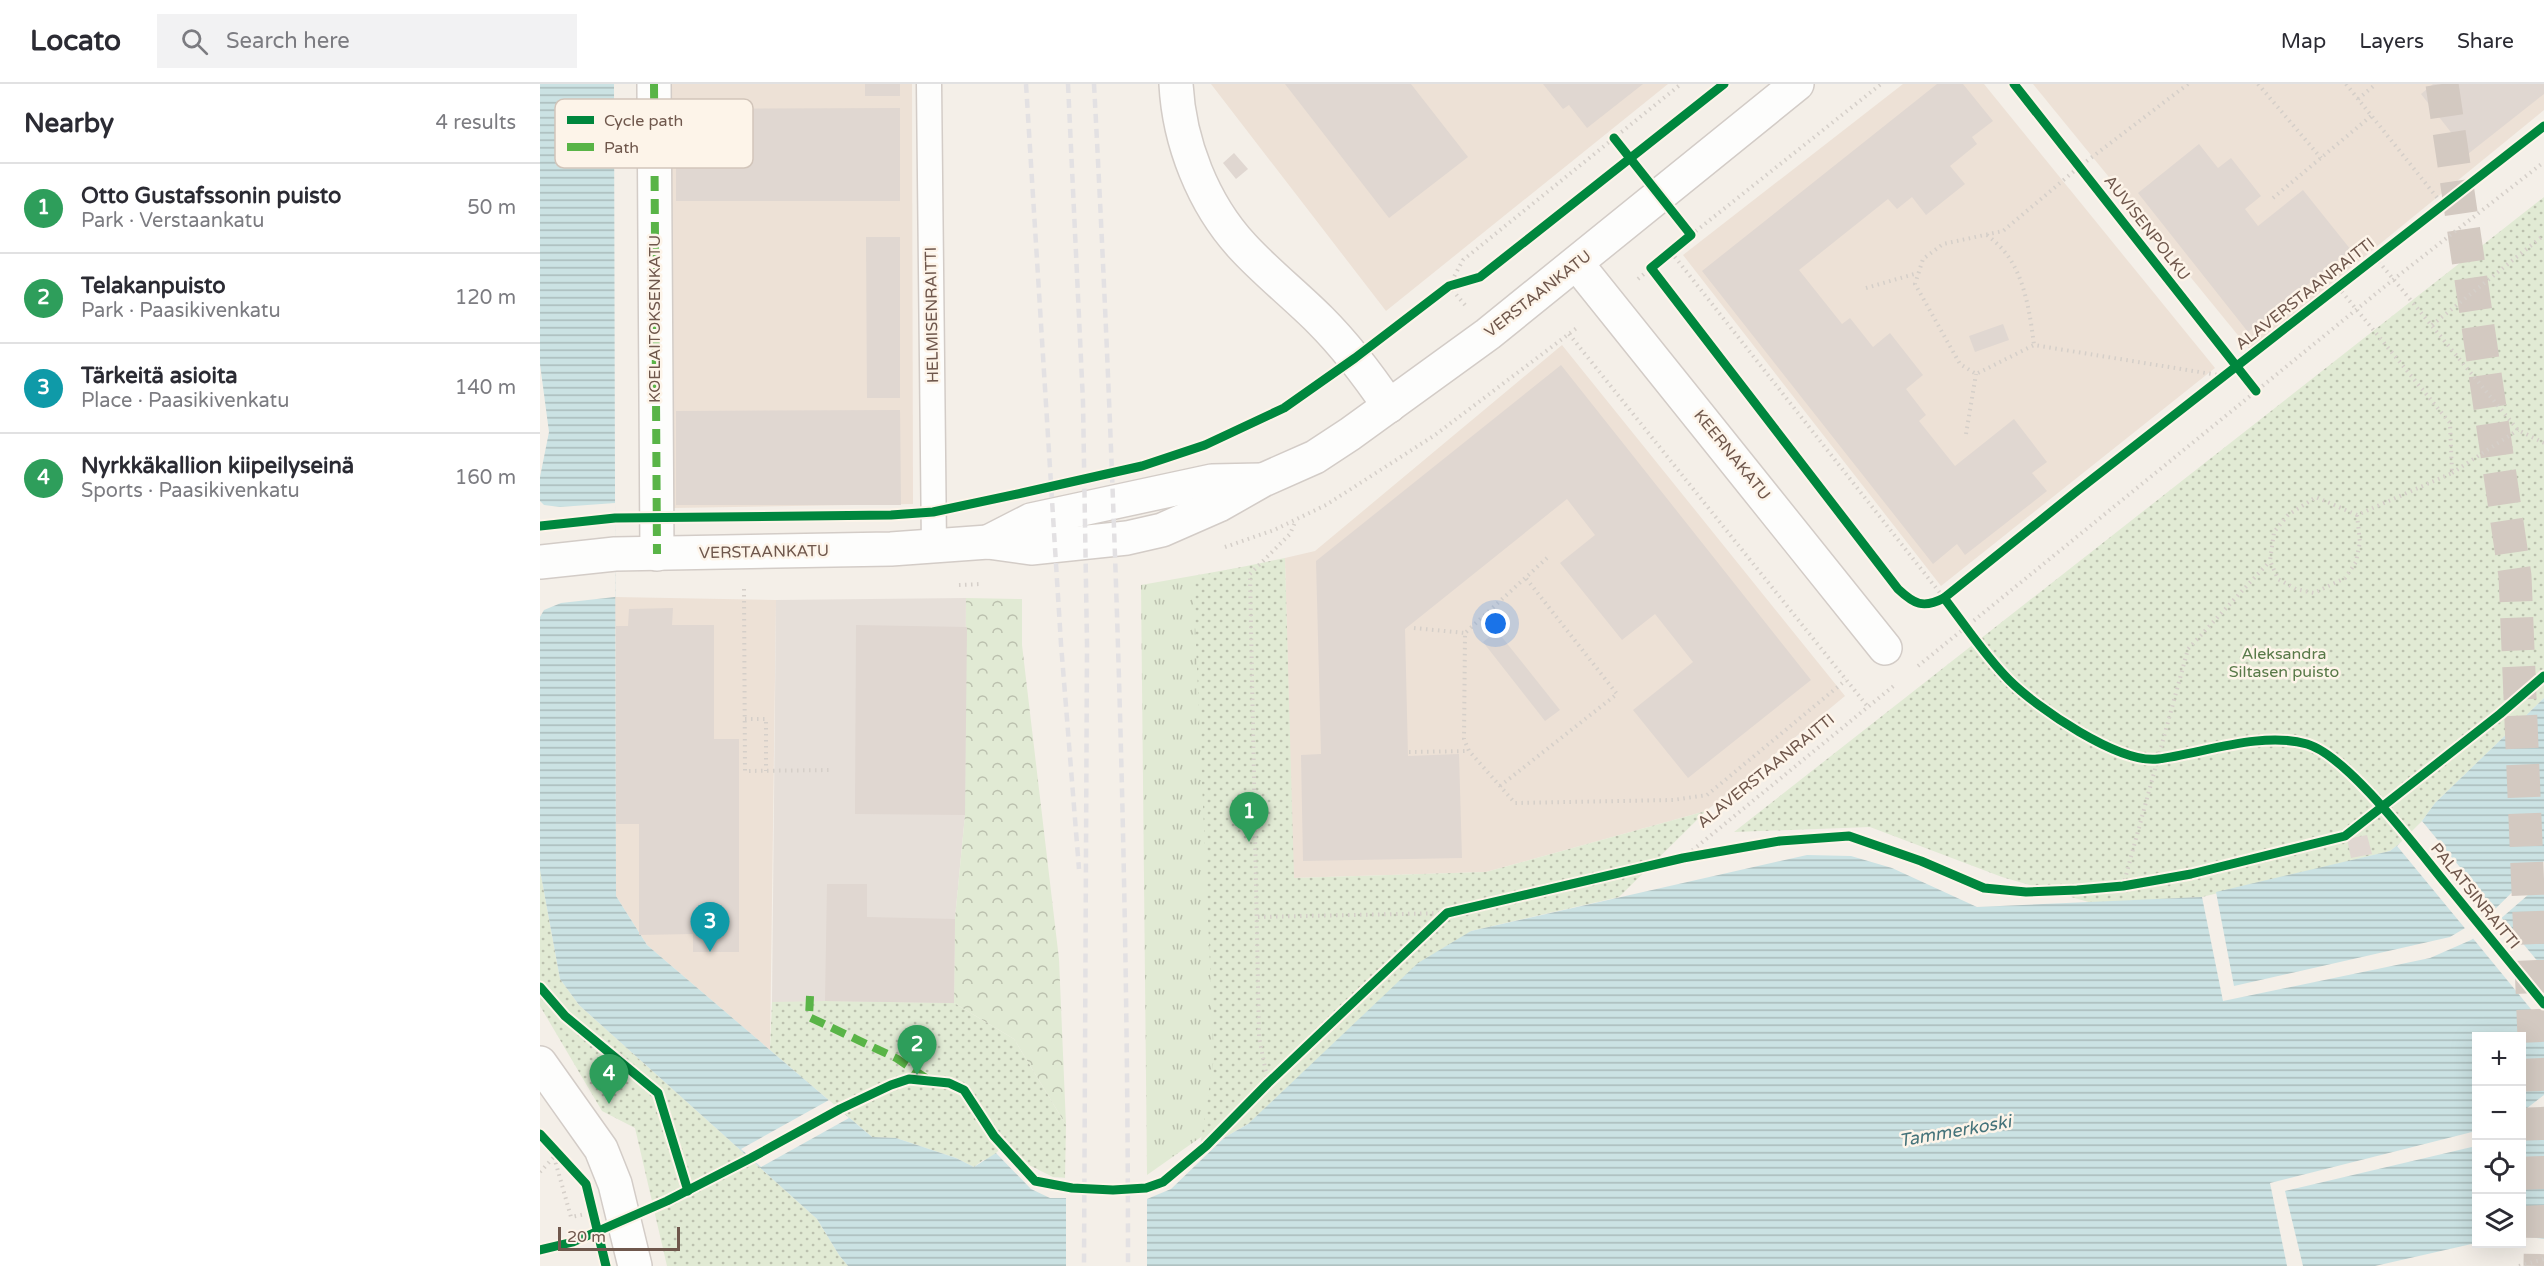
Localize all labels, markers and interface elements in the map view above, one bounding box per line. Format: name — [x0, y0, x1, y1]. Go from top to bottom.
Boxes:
search box — [157, 14, 577, 68]
text: Locato — [30, 24, 121, 58]
icon: search — [178, 25, 211, 58]
text: Search here — [226, 28, 350, 54]
text: Map — [2281, 29, 2326, 54]
text: Layers — [2359, 29, 2424, 54]
text: Share — [2457, 29, 2514, 54]
legend — [555, 99, 753, 168]
text: Nearby — [24, 108, 114, 139]
text: 4 results — [436, 111, 516, 135]
text: Cycle path — [604, 111, 683, 131]
text: Path — [604, 138, 639, 158]
street label: AUVISENPOLKU — [2100, 171, 2194, 285]
text: Otto Gustafssonin puisto — [81, 183, 341, 209]
text: 1 — [37, 196, 50, 220]
text: 50 m — [467, 196, 516, 220]
text: Park · Verstaankatu — [81, 209, 264, 233]
street label: ALAVERSTAANRAITTI — [2231, 233, 2379, 355]
street label: KOELAITOKSENKATU — [645, 235, 665, 403]
street label: VERSTAANKATU — [1480, 246, 1596, 342]
street label: HELMISENRAITTI — [921, 247, 943, 383]
text: Telakanpuisto — [81, 273, 226, 299]
text: 2 — [37, 286, 50, 310]
text: 120 m — [455, 286, 516, 310]
text: Park · Paasikivenkatu — [81, 299, 281, 323]
text: Tärkeitä asioita — [81, 363, 238, 389]
text: 3 — [37, 376, 50, 400]
text: 140 m — [455, 376, 516, 400]
text: Place · Paasikivenkatu — [81, 389, 289, 413]
street label: KEERNAKATU — [1689, 406, 1775, 504]
text: Nyrkkäkallion kiipeilyseinä — [81, 453, 354, 479]
text: 4 — [37, 466, 50, 490]
text: 160 m — [455, 466, 516, 490]
text: Sports · Paasikivenkatu — [81, 479, 300, 503]
street label: VERSTAANKATU — [699, 541, 829, 563]
your location — [1481, 609, 1510, 638]
park label: Aleksandra Siltasen puisto — [2229, 644, 2339, 682]
street label: ALAVERSTAANRAITTI — [1693, 709, 1839, 833]
pin: 1 — [1230, 792, 1268, 842]
street label: PALATSINRAITTI — [2426, 839, 2524, 953]
pin: 3 — [690, 902, 730, 952]
pin: 2 — [898, 1026, 937, 1075]
map controls — [2472, 1032, 2526, 1248]
button: + — [2472, 1032, 2526, 1086]
pin: 4 — [590, 1054, 628, 1104]
button: − — [2472, 1086, 2526, 1140]
water label: Tammerkoski — [1897, 1110, 2015, 1152]
button: locate — [2472, 1140, 2526, 1194]
button: layers — [2472, 1194, 2526, 1248]
scale bar — [558, 1224, 680, 1252]
text: 20 m — [567, 1227, 606, 1247]

